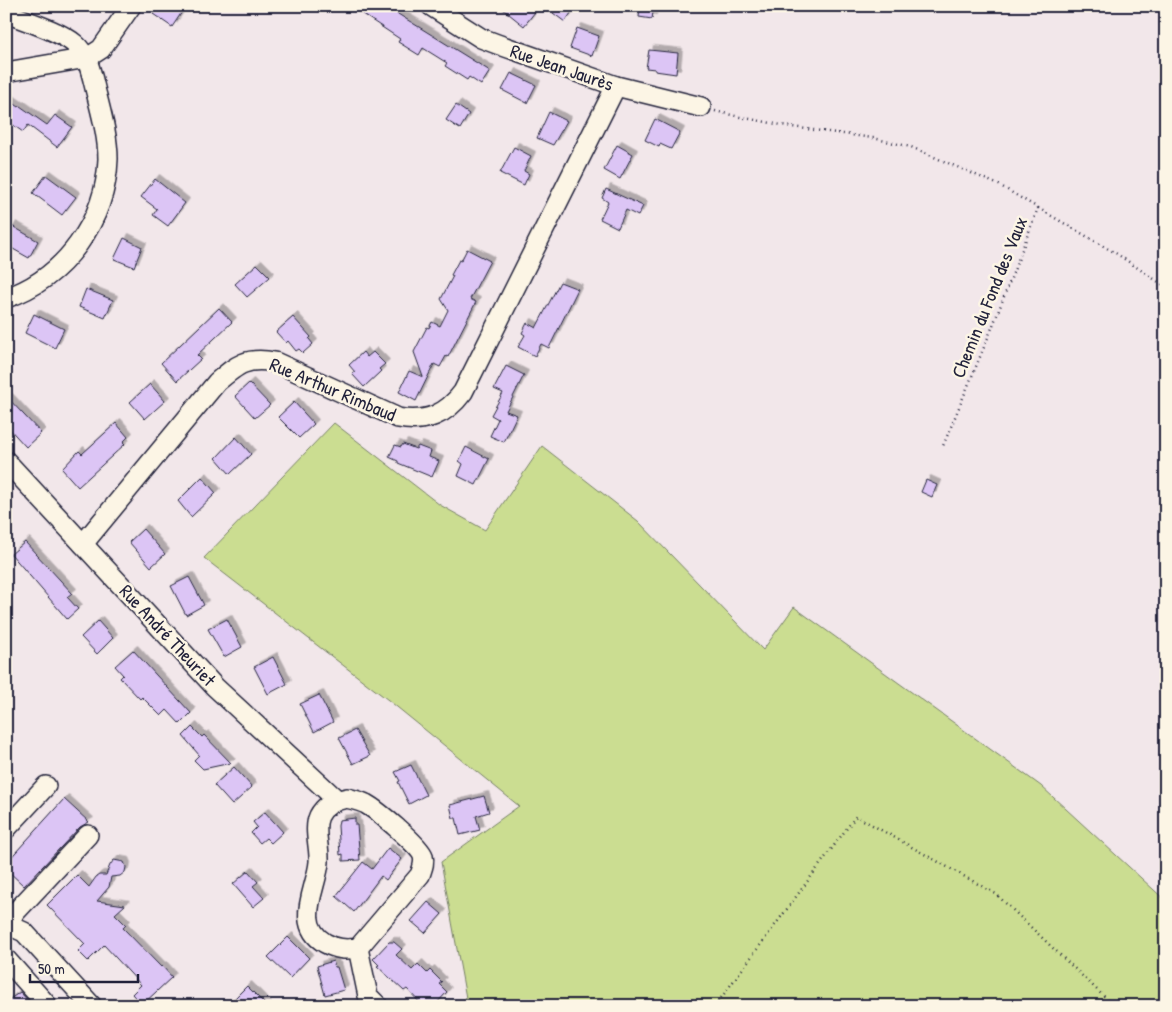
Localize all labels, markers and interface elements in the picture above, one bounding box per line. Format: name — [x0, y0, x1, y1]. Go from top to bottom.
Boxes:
street label: Rue Jean Jaurès — [507, 37, 617, 97]
street label: Chemin du Fond des Vaux — [945, 213, 1033, 381]
street label: Rue Arthur Rimbaud — [266, 351, 401, 427]
street label: Rue André Theuriet — [114, 578, 222, 692]
scale bar — [30, 952, 138, 984]
text: 50 m — [38, 958, 65, 979]

